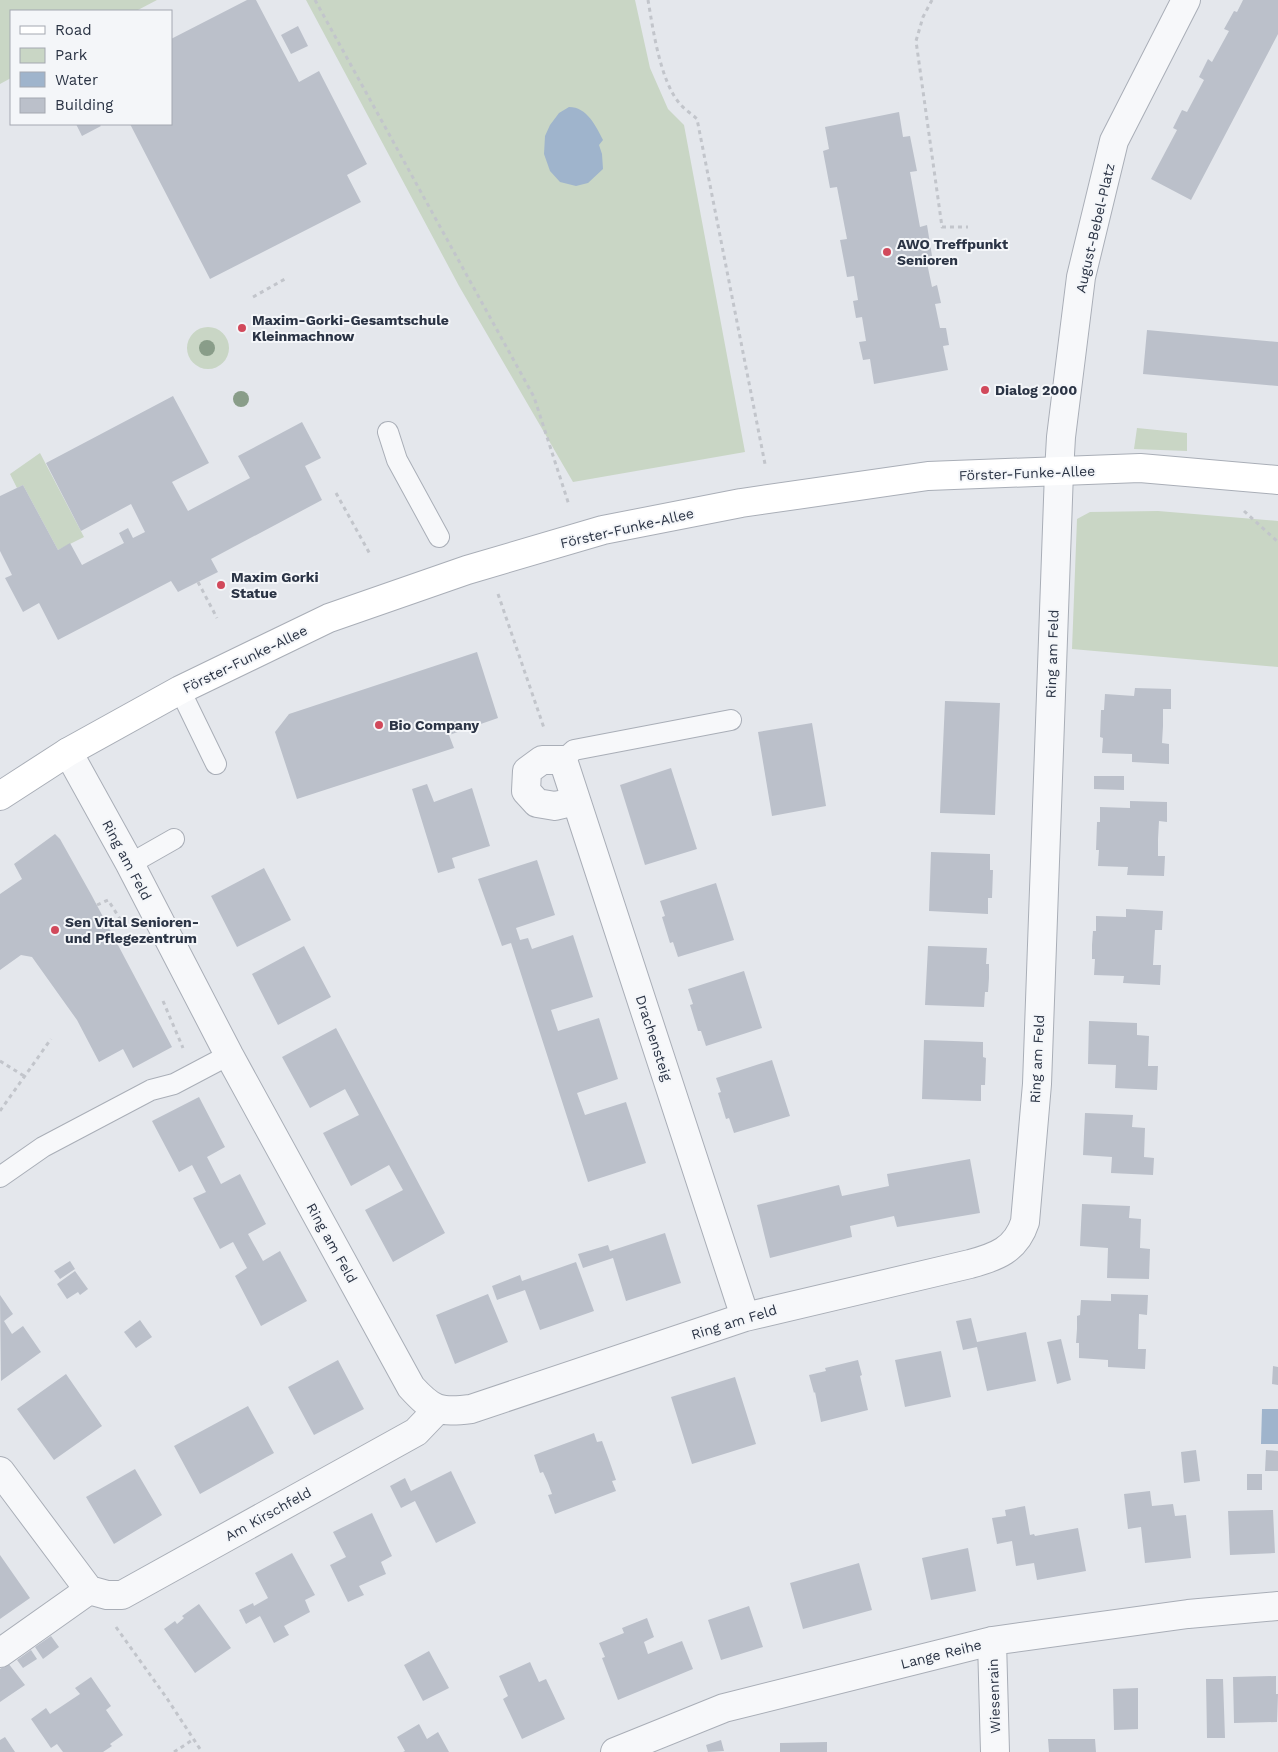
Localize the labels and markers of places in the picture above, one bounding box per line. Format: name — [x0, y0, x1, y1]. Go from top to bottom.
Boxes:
place label: AWO Treffpunkt Senioren — [897, 236, 1008, 268]
marker: AWO Treffpunkt Senioren — [881, 246, 893, 258]
place label: Maxim-Gorki-Gesamtschule Kleinmachnow — [252, 312, 449, 344]
marker: Maxim-Gorki-Gesamtschule Kleinmachnow — [236, 322, 248, 334]
place label: Dialog 2000 — [995, 382, 1077, 398]
marker: Dialog 2000 — [979, 384, 991, 396]
place label: Maxim Gorki Statue — [231, 569, 319, 601]
marker: Maxim Gorki Statue — [215, 579, 227, 591]
place label: Bio Company — [389, 717, 479, 733]
marker: Bio Company — [373, 719, 385, 731]
place label: Sen Vital Senioren- und Pflegezentrum — [65, 914, 199, 946]
marker: Sen Vital Senioren- und Pflegezentrum — [49, 924, 61, 936]

